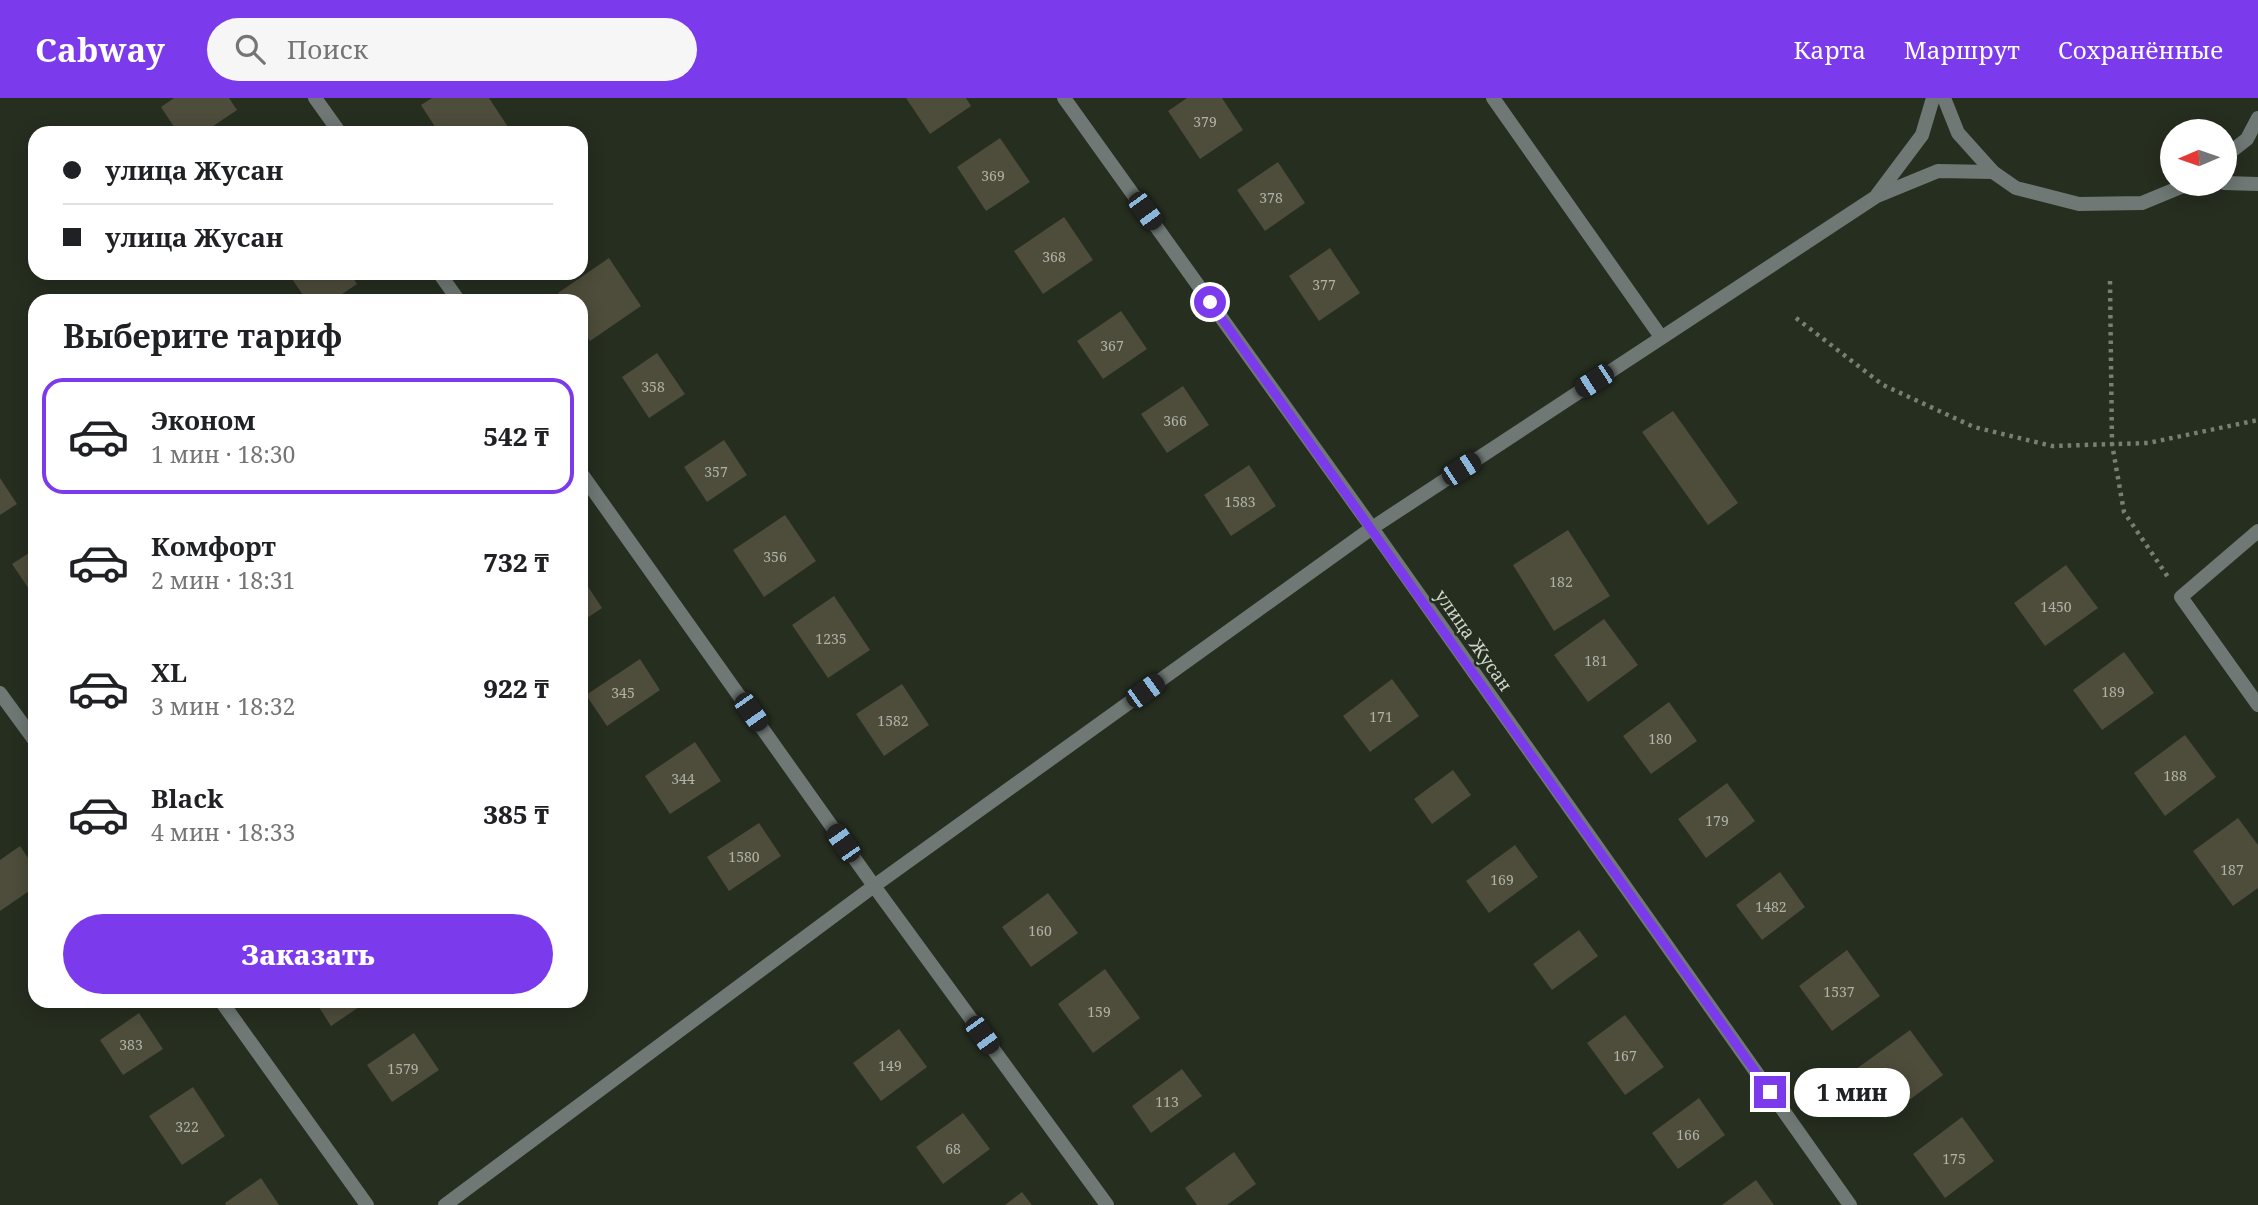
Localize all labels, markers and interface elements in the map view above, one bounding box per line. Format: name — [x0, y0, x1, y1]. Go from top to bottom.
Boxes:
search box — [207, 18, 697, 81]
text: Cabway — [35, 27, 165, 72]
icon: search — [231, 30, 269, 68]
text: Поиск — [287, 31, 368, 67]
text: Карта — [1794, 33, 1866, 66]
text: Маршрут — [1904, 33, 2020, 66]
text: Сохранённые — [2058, 33, 2223, 66]
house number: 379 — [1193, 112, 1217, 131]
north arrow — [2160, 119, 2236, 196]
map controls — [2160, 119, 2237, 196]
text: улица Жусан — [105, 152, 283, 188]
house number: 369 — [981, 166, 1005, 185]
car — [1125, 188, 1166, 234]
house number: 378 — [1259, 188, 1283, 207]
text: улица Жусан — [105, 219, 283, 255]
house number: 368 — [1042, 247, 1066, 266]
house number: 377 — [1312, 275, 1336, 294]
route start — [1194, 286, 1226, 318]
text: Выберите тариф — [63, 314, 342, 357]
house number: 367 — [1100, 336, 1124, 355]
car — [1571, 361, 1618, 401]
house number: 358 — [641, 377, 665, 396]
text: Эконом — [151, 402, 255, 438]
icon: car — [67, 405, 130, 468]
house number: 366 — [1163, 411, 1187, 430]
text: 542 ₸ — [483, 418, 549, 454]
text: 1 мин · 18:30 — [151, 438, 295, 470]
car — [1438, 449, 1485, 489]
house number: 357 — [704, 462, 728, 481]
house number: 1583 — [1224, 492, 1256, 511]
text: Комфорт — [151, 528, 276, 564]
icon: car — [67, 531, 130, 594]
text: 732 ₸ — [483, 544, 549, 580]
house number: 356 — [763, 547, 787, 566]
text: 2 мин · 18:31 — [151, 564, 295, 596]
house number: 182 — [1549, 572, 1573, 591]
street label: улица Жусан — [1430, 584, 1518, 696]
house number: 1450 — [2040, 597, 2072, 616]
house number: 1235 — [815, 629, 847, 648]
house number: 181 — [1584, 651, 1608, 670]
text: XL — [151, 654, 187, 690]
icon: car — [67, 657, 130, 720]
text: 922 ₸ — [483, 670, 549, 706]
car — [1122, 670, 1169, 712]
house number: 189 — [2101, 682, 2125, 701]
house number: 345 — [611, 683, 635, 702]
car — [731, 689, 772, 735]
text: 3 мин · 18:32 — [151, 690, 295, 722]
house number: 171 — [1369, 707, 1393, 726]
house number: 1582 — [877, 711, 909, 730]
house number: 180 — [1648, 729, 1672, 748]
house number: 188 — [2163, 766, 2187, 785]
house number: 344 — [671, 769, 695, 788]
text: Black — [151, 780, 224, 816]
icon: car — [67, 783, 130, 846]
text: 385 ₸ — [483, 796, 549, 832]
house number: 179 — [1705, 811, 1729, 830]
text: 4 мин · 18:33 — [151, 816, 295, 848]
car — [823, 820, 864, 866]
house number: 1580 — [728, 847, 760, 866]
house number: 187 — [2220, 860, 2244, 879]
house number: 169 — [1490, 870, 1514, 889]
house number: 1482 — [1755, 897, 1787, 916]
button: Заказать — [63, 914, 553, 994]
house number: 160 — [1028, 921, 1052, 940]
house number: 1537 — [1823, 982, 1855, 1001]
house number: 159 — [1087, 1002, 1111, 1021]
car — [962, 1012, 1003, 1058]
house number: 383 — [119, 1035, 143, 1054]
house number: 167 — [1613, 1046, 1637, 1065]
house number: 149 — [878, 1056, 902, 1075]
house number: 1579 — [387, 1059, 419, 1078]
callout: 1 мин — [1795, 1068, 1910, 1116]
route end — [1754, 1076, 1786, 1108]
text: 1 мин — [1817, 1076, 1887, 1108]
house number: 113 — [1155, 1092, 1179, 1111]
house number: 322 — [175, 1117, 199, 1136]
house number: 166 — [1676, 1125, 1700, 1144]
house number: 68 — [945, 1139, 961, 1158]
house number: 175 — [1942, 1149, 1966, 1168]

